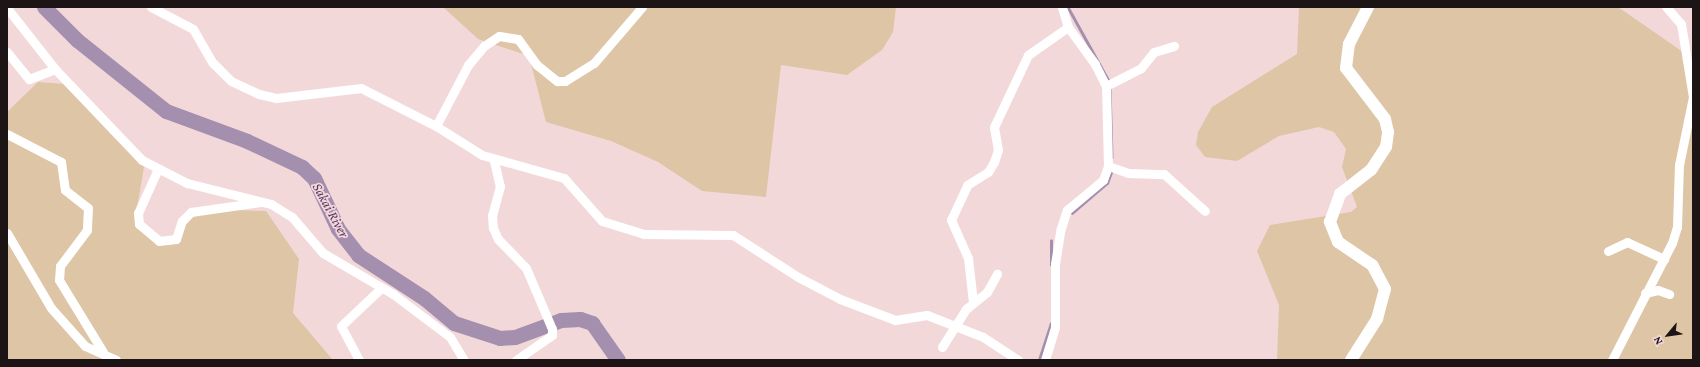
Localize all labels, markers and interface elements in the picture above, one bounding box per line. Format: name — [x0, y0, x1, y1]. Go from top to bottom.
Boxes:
water label: Sakai River — [309, 180, 353, 240]
north arrow — [1648, 315, 1688, 355]
text: N — [1650, 335, 1665, 347]

